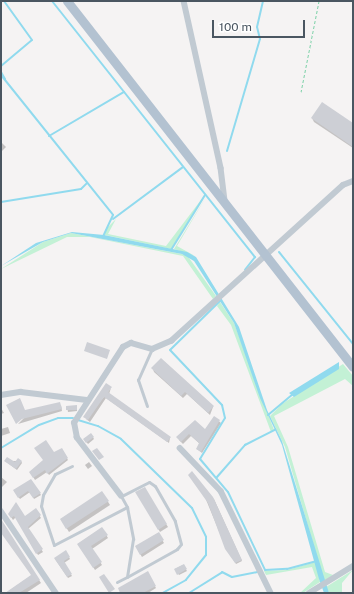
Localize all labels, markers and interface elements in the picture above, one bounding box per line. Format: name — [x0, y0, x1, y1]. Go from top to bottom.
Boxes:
scale bar — [214, 12, 307, 38]
text: 100 m — [219, 20, 252, 34]

